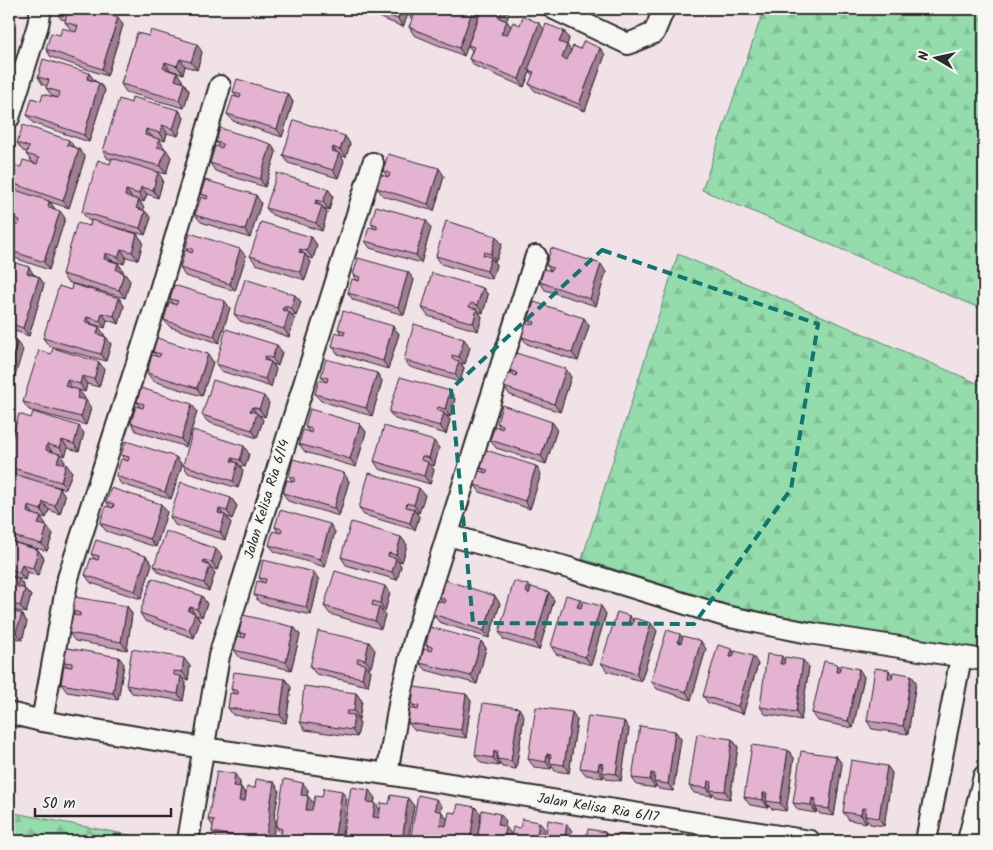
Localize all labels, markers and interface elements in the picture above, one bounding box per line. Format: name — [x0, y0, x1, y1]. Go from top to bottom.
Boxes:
north arrow — [910, 32, 960, 82]
text: N — [913, 50, 936, 62]
street label: Jalan Kelisa Ria 6/14 — [238, 436, 296, 562]
scale bar — [35, 785, 171, 817]
street label: Jalan Kelisa Ria 6/17 — [536, 788, 661, 829]
text: 50 m — [42, 792, 76, 816]

